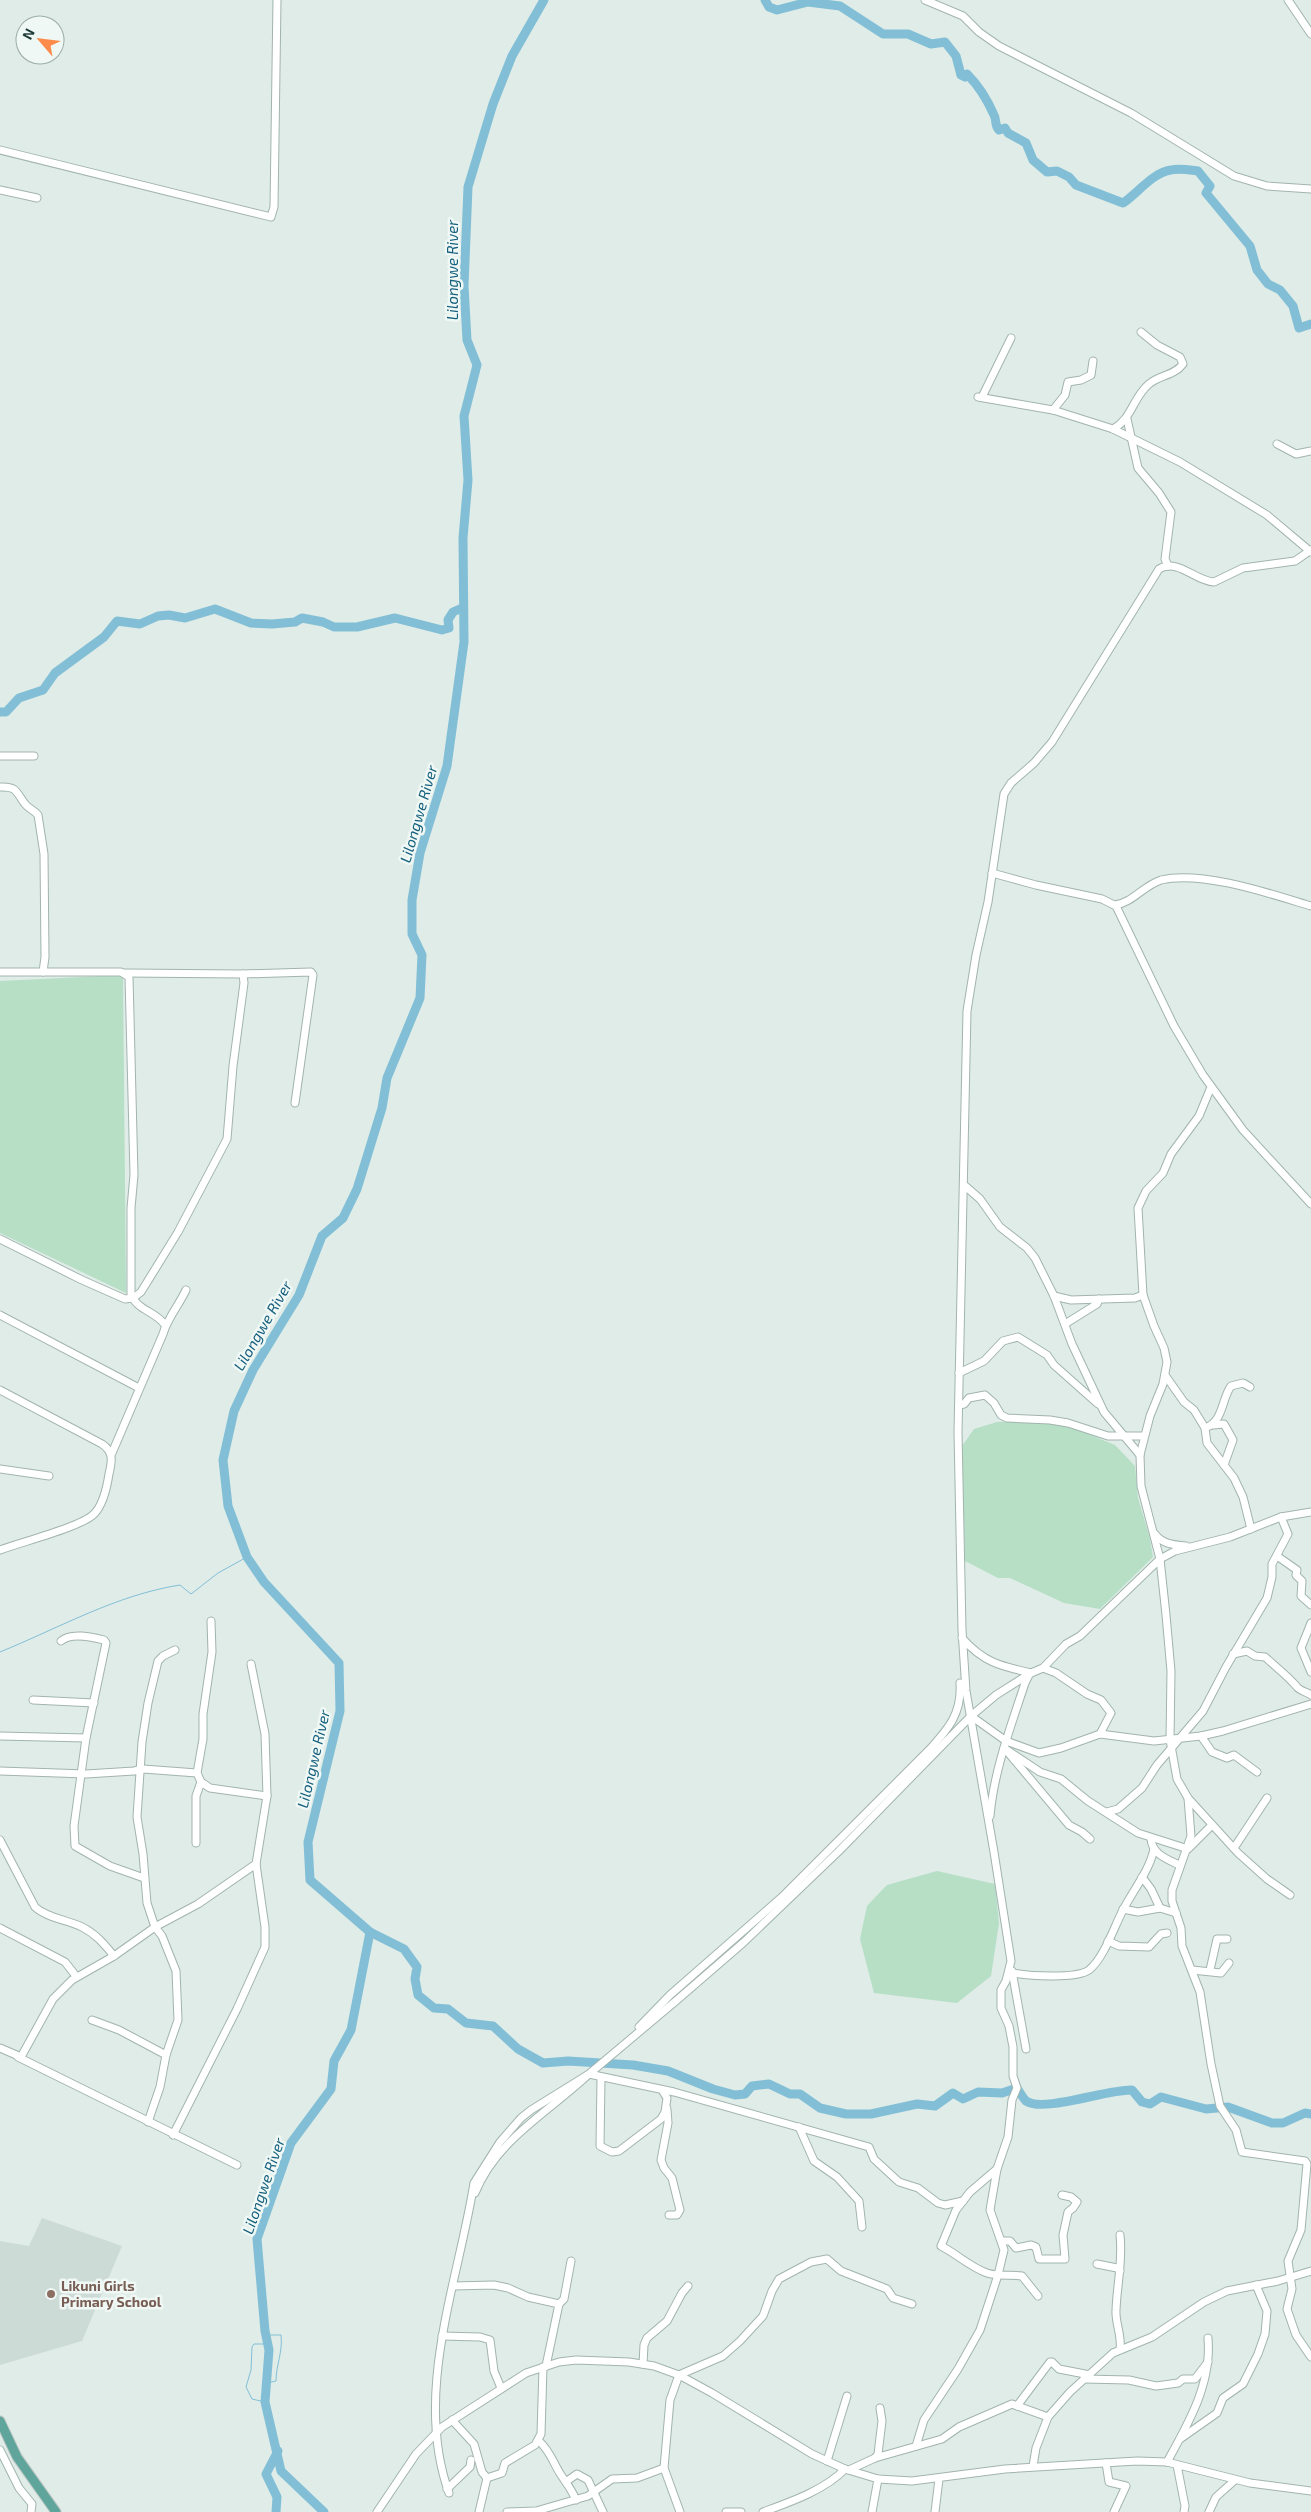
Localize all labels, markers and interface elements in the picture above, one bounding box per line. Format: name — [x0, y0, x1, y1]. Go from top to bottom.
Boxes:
north arrow — [15, 15, 65, 65]
text: N — [18, 25, 38, 42]
water label: Lilongwe River — [443, 219, 461, 320]
water label: Lilongwe River — [396, 762, 441, 865]
water label: Lilongwe River — [229, 1277, 296, 1374]
water label: Lilongwe River — [293, 1707, 333, 1810]
water label: Lilongwe River — [238, 2134, 288, 2236]
place label: Likuni Girls Primary School — [61, 2277, 162, 2310]
marker: Likuni Girls Primary School — [45, 2288, 57, 2300]

